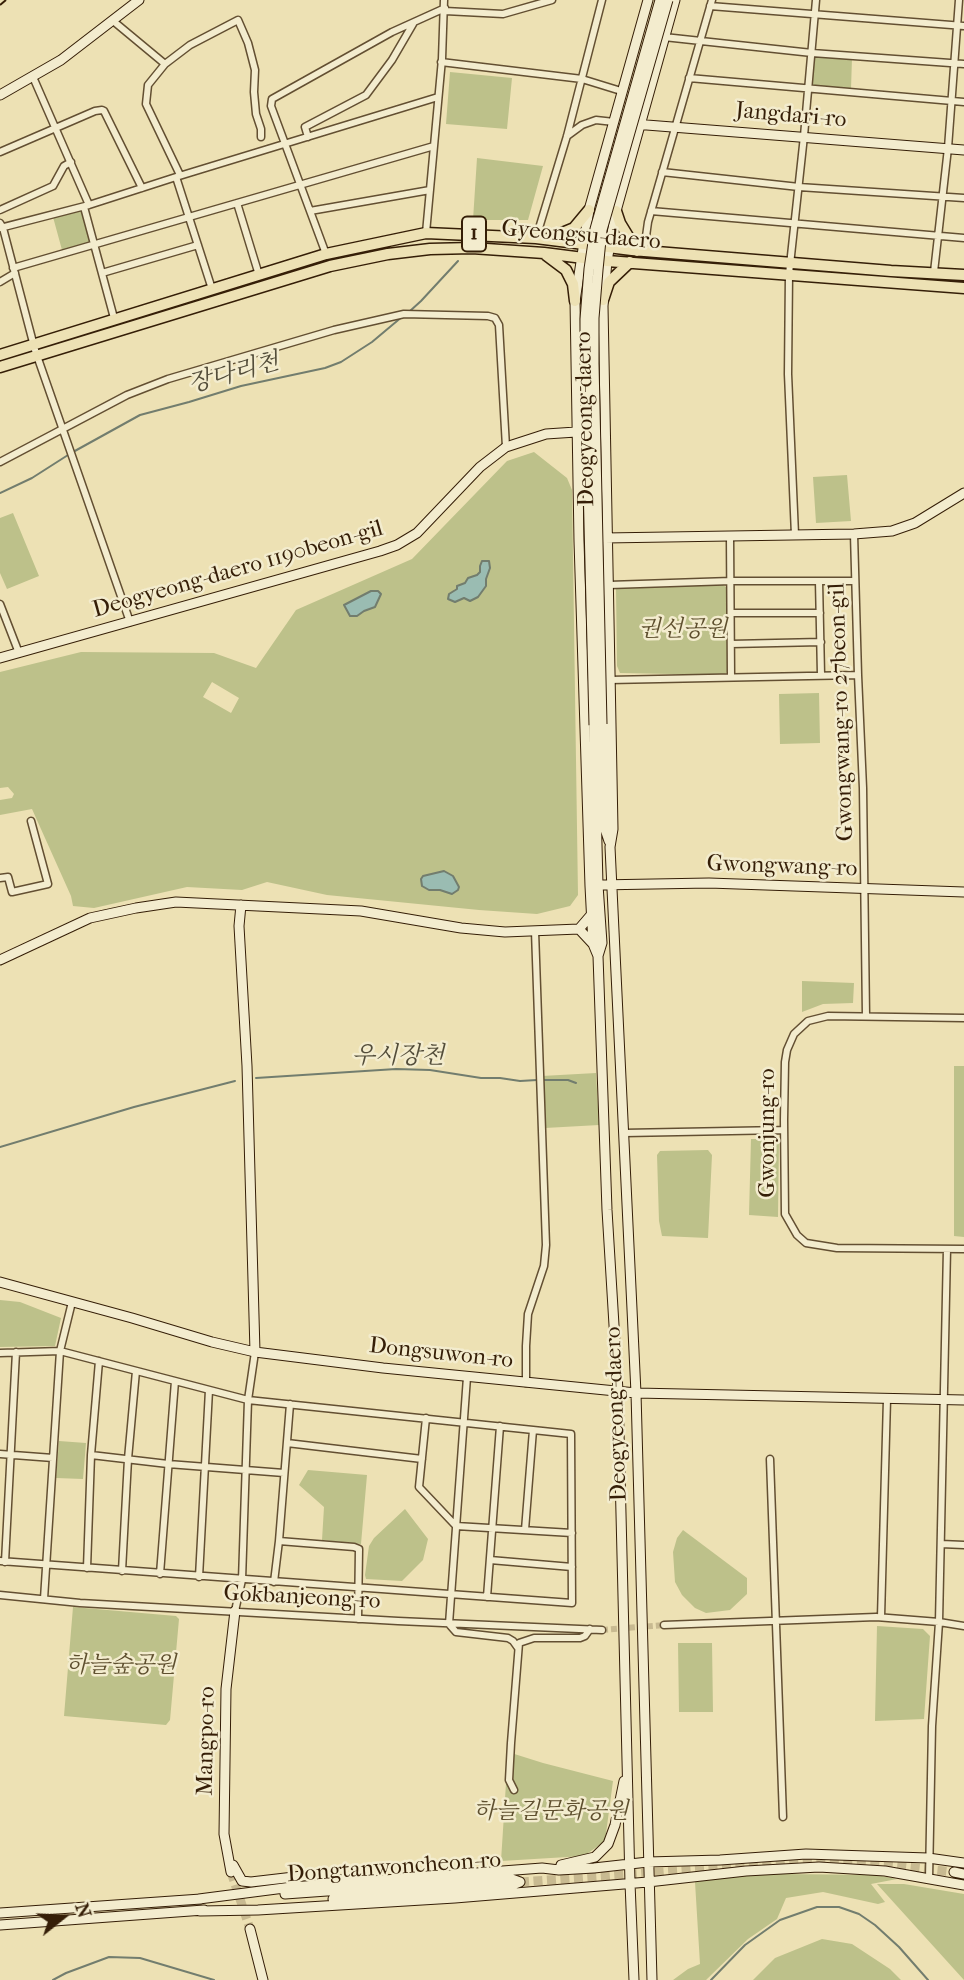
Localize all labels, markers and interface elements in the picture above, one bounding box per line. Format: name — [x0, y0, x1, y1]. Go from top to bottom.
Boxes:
street label: Jangdari-ro — [734, 97, 848, 135]
street label: Gyeongsu-daero — [500, 215, 662, 257]
road number: 1 — [462, 216, 486, 252]
street label: Deogyeong-daero — [571, 331, 601, 507]
water label: 장다리천 — [185, 348, 283, 400]
street label: Deogyeong-daero 1190beon-gil — [90, 515, 386, 625]
street label: Gwongwang-ro 27beon-gil — [824, 582, 860, 842]
park label: 권선공원 — [639, 616, 727, 644]
street label: Gwongwang-ro — [706, 851, 858, 883]
water label: 우시장천 — [352, 1043, 444, 1071]
street label: Gwonjung-ro — [754, 1068, 782, 1198]
street label: Deogyeong-daero — [600, 1326, 634, 1502]
street label: Dongsuwon-ro — [368, 1333, 514, 1375]
street label: Gokbanjeong-ro — [223, 1580, 381, 1616]
park label: 하늘숲공원 — [65, 1652, 177, 1680]
street label: Mangpo-ro — [192, 1686, 222, 1796]
park label: 하늘길문화공원 — [473, 1798, 629, 1826]
street label: Dongtanwoncheon-ro — [286, 1847, 502, 1889]
north arrow — [28, 1882, 98, 1952]
text: N — [70, 1900, 96, 1921]

